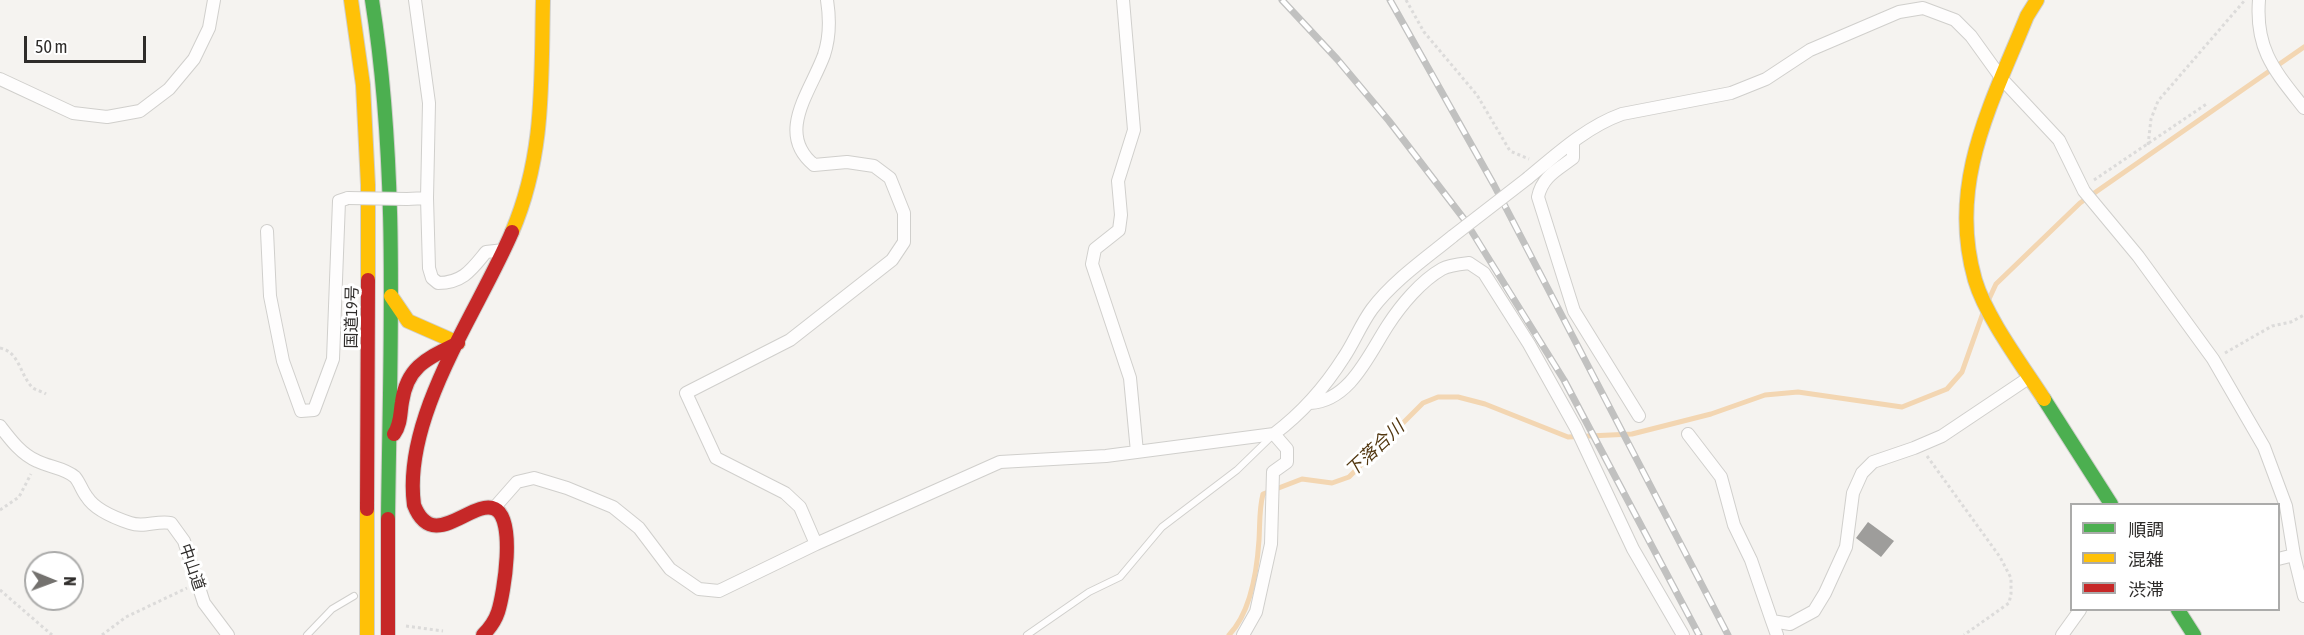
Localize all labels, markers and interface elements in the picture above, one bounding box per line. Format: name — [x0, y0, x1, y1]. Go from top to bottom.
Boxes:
scale bar — [27, 24, 148, 62]
text: 50 m — [35, 36, 67, 57]
street label: 国道19号 — [342, 285, 362, 349]
water label: 下落合川 — [1341, 417, 1409, 481]
legend — [2070, 503, 2280, 611]
text: 順調 — [2128, 519, 2164, 540]
street label: 中山道 — [175, 541, 209, 593]
text: 混雑 — [2128, 549, 2164, 570]
north arrow — [24, 551, 84, 611]
text: N — [61, 576, 79, 586]
text: 渋滞 — [2128, 579, 2164, 600]

